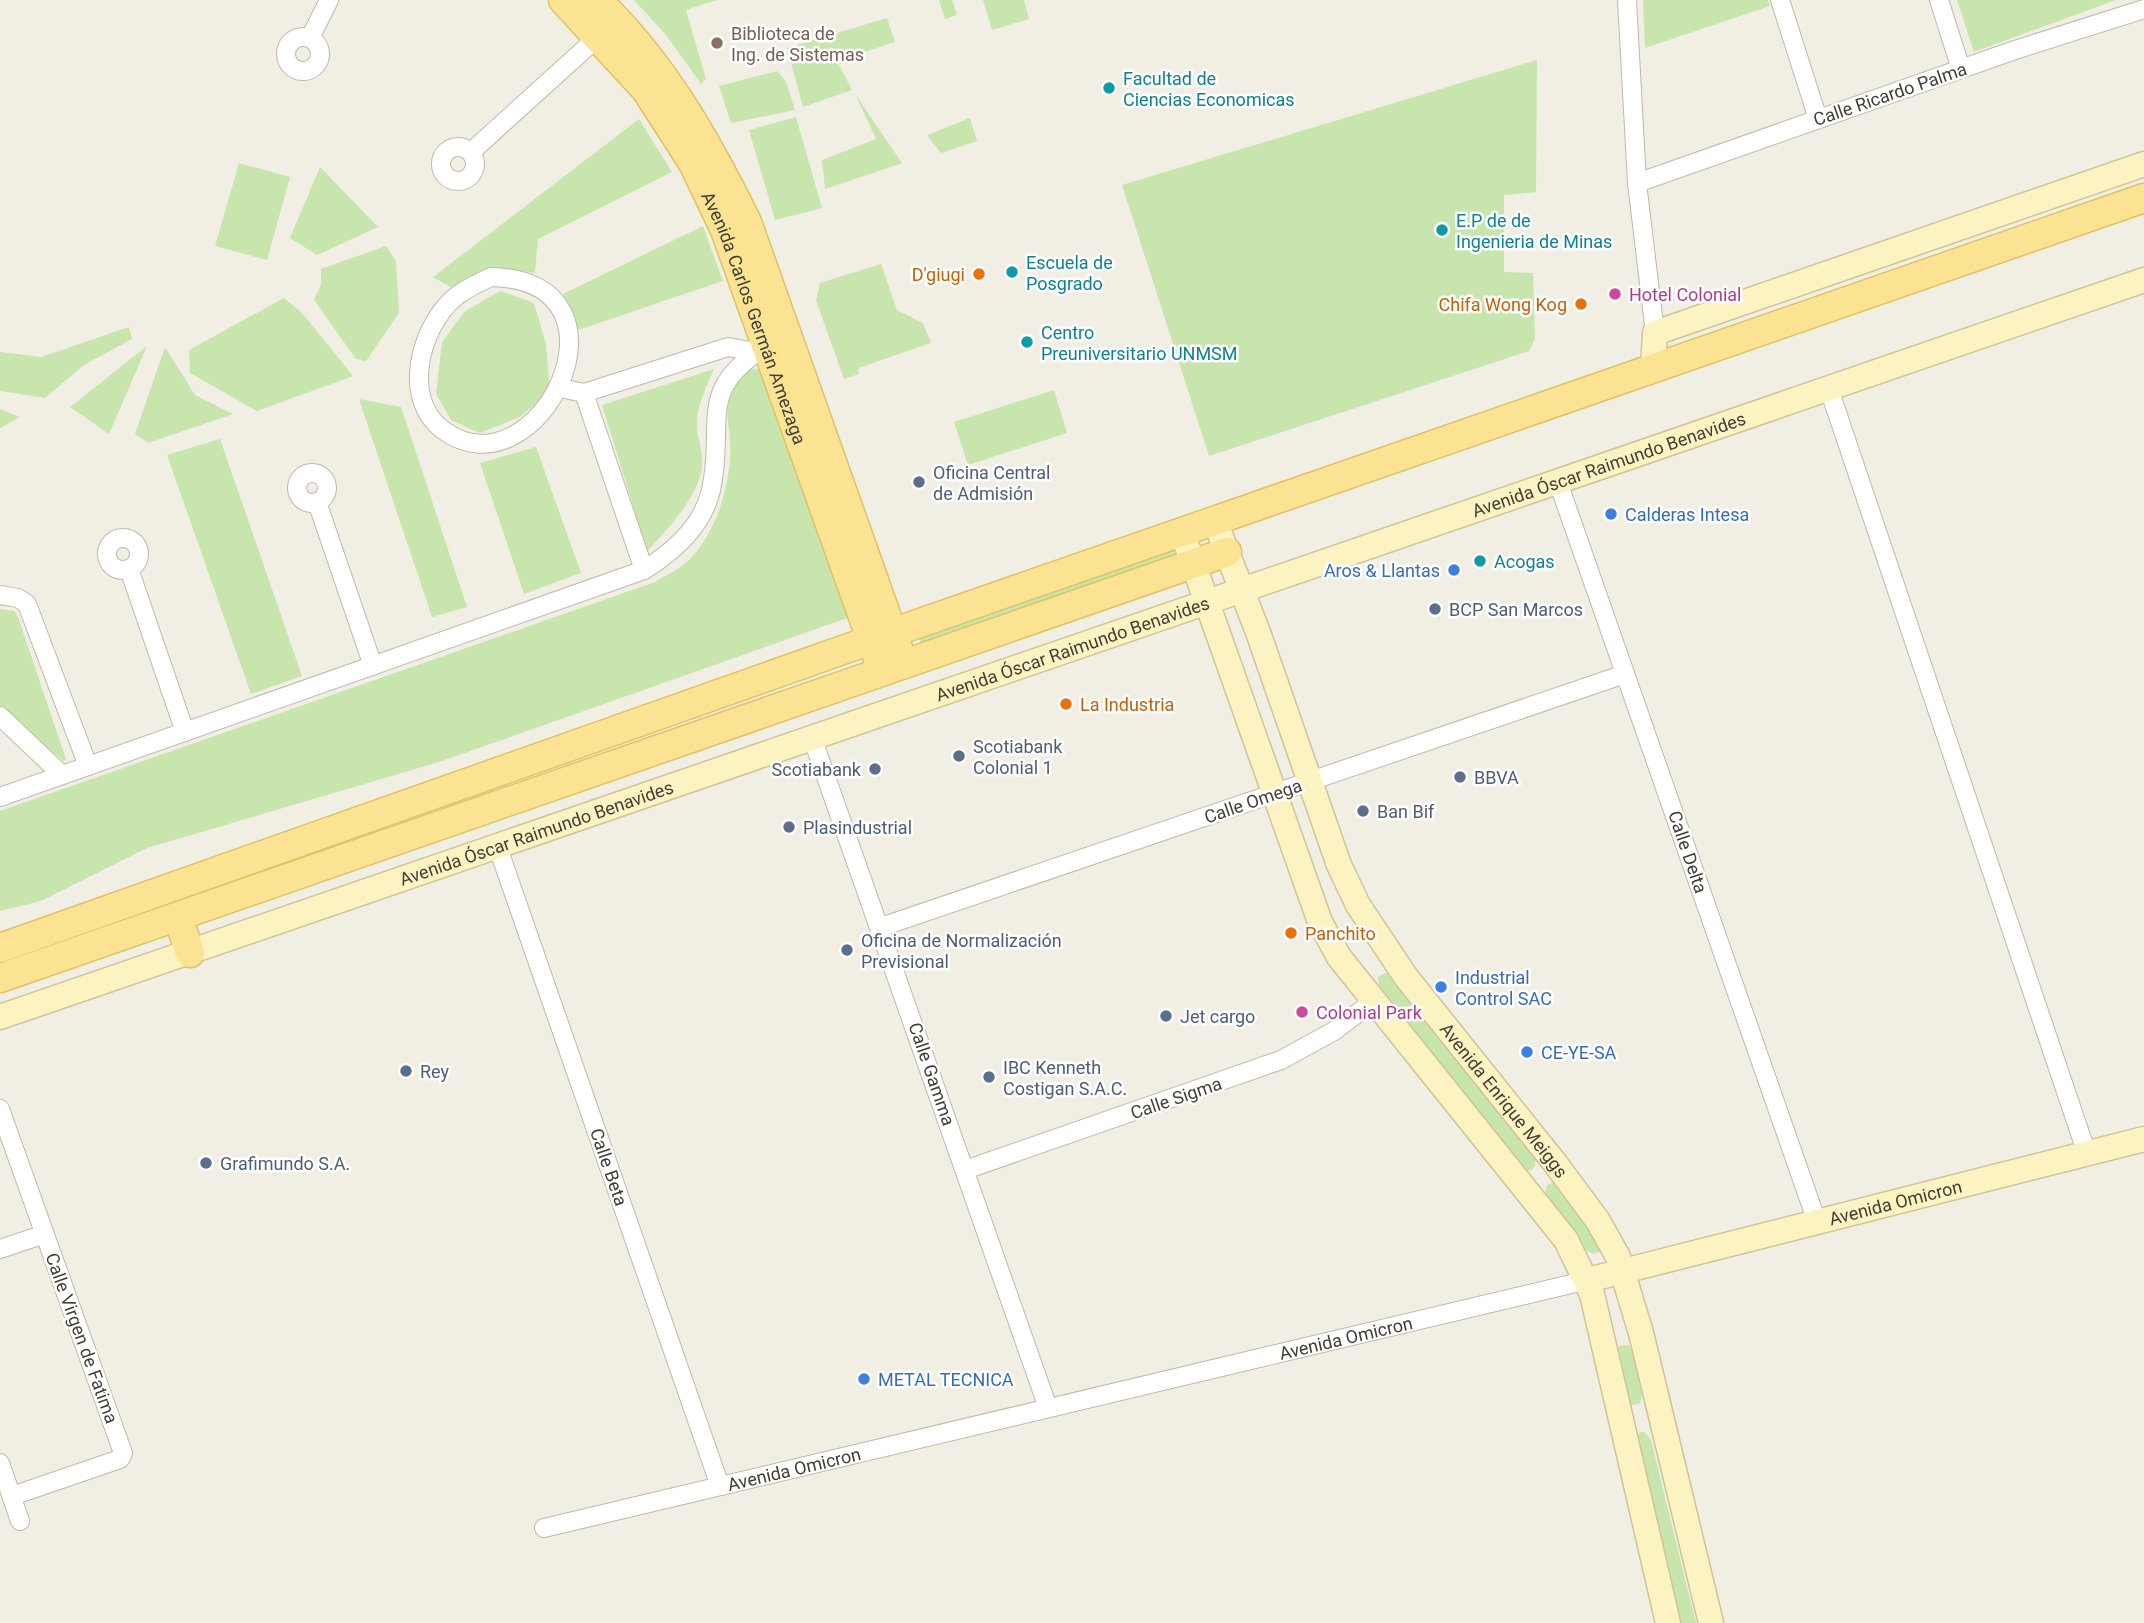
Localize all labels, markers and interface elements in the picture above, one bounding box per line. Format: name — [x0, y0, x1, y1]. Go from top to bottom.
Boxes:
place label: Biblioteca de Ing. de Sistemas — [731, 23, 864, 65]
marker: Biblioteca de Ing. de Sistemas — [709, 35, 725, 51]
street label: Calle Ricardo Palma — [1811, 58, 1969, 130]
place label: Facultad de Ciencias Economicas — [1123, 68, 1295, 110]
marker: Facultad de Ciencias Economicas — [1101, 80, 1117, 96]
street label: Avenida Carlos Germán Amezaga — [698, 188, 811, 447]
place label: E.P de de Ingenieria de Minas — [1456, 210, 1612, 252]
marker: E.P de de Ingenieria de Minas — [1434, 222, 1450, 238]
place label: Escuela de Posgrado — [1026, 252, 1113, 294]
place label: D'giugi — [912, 264, 965, 285]
marker: Escuela de Posgrado — [1004, 264, 1020, 280]
marker: D'giugi — [971, 266, 987, 282]
place label: Hotel Colonial — [1629, 284, 1742, 305]
marker: Hotel Colonial — [1607, 286, 1623, 302]
place label: Chifa Wong Kog — [1439, 294, 1567, 315]
marker: Chifa Wong Kog — [1573, 296, 1589, 312]
place label: Centro Preuniversitario UNMSM — [1041, 322, 1238, 364]
marker: Centro Preuniversitario UNMSM — [1019, 334, 1035, 350]
street label: Avenida Óscar Raimundo Benavides — [1469, 407, 1748, 521]
place label: Oficina Central de Admisión — [933, 462, 1050, 504]
marker: Oficina Central de Admisión — [911, 474, 927, 490]
place label: Calderas Intesa — [1625, 504, 1749, 525]
marker: Calderas Intesa — [1603, 506, 1619, 522]
place label: Acogas — [1494, 551, 1555, 572]
marker: Acogas — [1472, 553, 1488, 569]
place label: Aros & Llantas — [1324, 560, 1440, 581]
marker: Aros & Llantas — [1446, 562, 1462, 578]
street label: Avenida Óscar Raimundo Benavides — [933, 592, 1212, 705]
place label: BCP San Marcos — [1449, 599, 1583, 620]
marker: BCP San Marcos — [1427, 601, 1443, 617]
place label: La Industria — [1080, 694, 1174, 715]
marker: La Industria — [1058, 696, 1074, 712]
place label: Scotiabank Colonial 1 — [973, 736, 1063, 778]
marker: Scotiabank Colonial 1 — [951, 748, 967, 764]
place label: Scotiabank — [772, 759, 862, 780]
marker: Scotiabank — [867, 761, 883, 777]
place label: BBVA — [1474, 767, 1519, 788]
marker: BBVA — [1452, 769, 1468, 785]
street label: Calle Omega — [1201, 774, 1305, 828]
street label: Avenida Óscar Raimundo Benavides — [397, 776, 676, 889]
place label: Ban Bif — [1377, 801, 1435, 822]
marker: Ban Bif — [1355, 803, 1371, 819]
street label: Calle Delta — [1664, 808, 1712, 896]
place label: Plasindustrial — [803, 817, 912, 838]
marker: Plasindustrial — [781, 819, 797, 835]
place label: Panchito — [1305, 923, 1376, 944]
marker: Panchito — [1283, 925, 1299, 941]
place label: Oficina de Normalización Previsional — [861, 930, 1062, 972]
marker: Oficina de Normalización Previsional — [839, 942, 855, 958]
place label: Industrial Control SAC — [1455, 967, 1552, 1009]
marker: Industrial Control SAC — [1433, 979, 1449, 995]
place label: Colonial Park — [1316, 1002, 1423, 1023]
marker: Colonial Park — [1294, 1004, 1310, 1020]
place label: Jet cargo — [1180, 1006, 1255, 1027]
marker: Jet cargo — [1158, 1008, 1174, 1024]
street label: Avenida Enrique Meiggs — [1436, 1018, 1573, 1182]
street label: Calle Gamma — [905, 1020, 959, 1128]
place label: CE-YE-SA — [1541, 1042, 1617, 1063]
marker: CE-YE-SA — [1519, 1044, 1535, 1060]
place label: IBC Kenneth Costigan S.A.C. — [1003, 1057, 1127, 1099]
place label: Rey — [420, 1061, 450, 1082]
marker: Rey — [398, 1063, 414, 1079]
marker: IBC Kenneth Costigan S.A.C. — [981, 1069, 997, 1085]
street label: Calle Sigma — [1128, 1073, 1224, 1123]
street label: Calle Beta — [586, 1125, 632, 1209]
place label: Grafimundo S.A. — [220, 1153, 350, 1174]
marker: Grafimundo S.A. — [198, 1155, 214, 1171]
street label: Avenida Omicron — [1827, 1175, 1964, 1229]
street label: Calle Virgen de Fatima — [41, 1250, 123, 1426]
street label: Avenida Omicron — [1277, 1312, 1414, 1364]
place label: METAL TECNICA — [878, 1369, 1014, 1390]
marker: METAL TECNICA — [856, 1371, 872, 1387]
street label: Avenida Omicron — [725, 1443, 863, 1495]

